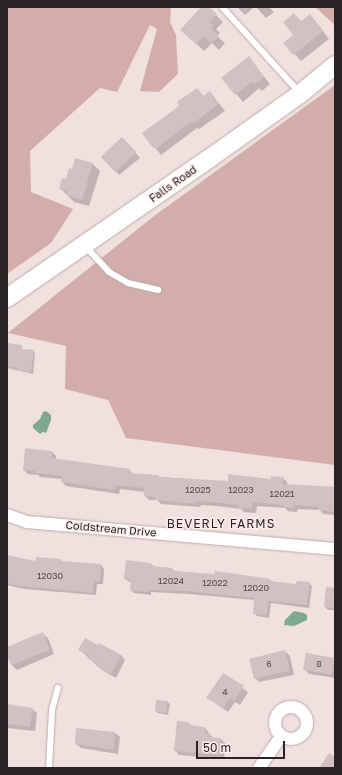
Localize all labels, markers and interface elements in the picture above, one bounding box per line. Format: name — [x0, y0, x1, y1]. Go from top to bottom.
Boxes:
street label: Falls Road — [147, 163, 199, 205]
house number: 12025 — [185, 485, 211, 495]
house number: 12023 — [228, 485, 254, 495]
house number: 12021 — [270, 489, 294, 499]
district label: BEVERLY FARMS — [167, 517, 275, 531]
street label: Coldstream Drive — [65, 518, 157, 540]
house number: 12030 — [37, 571, 63, 581]
house number: 12024 — [158, 576, 184, 586]
house number: 12022 — [202, 578, 228, 588]
house number: 12020 — [243, 583, 269, 593]
house number: 6 — [266, 659, 272, 669]
house number: 8 — [316, 659, 322, 669]
house number: 4 — [222, 687, 228, 697]
scale bar — [198, 733, 287, 759]
text: 50 m — [203, 740, 231, 755]

